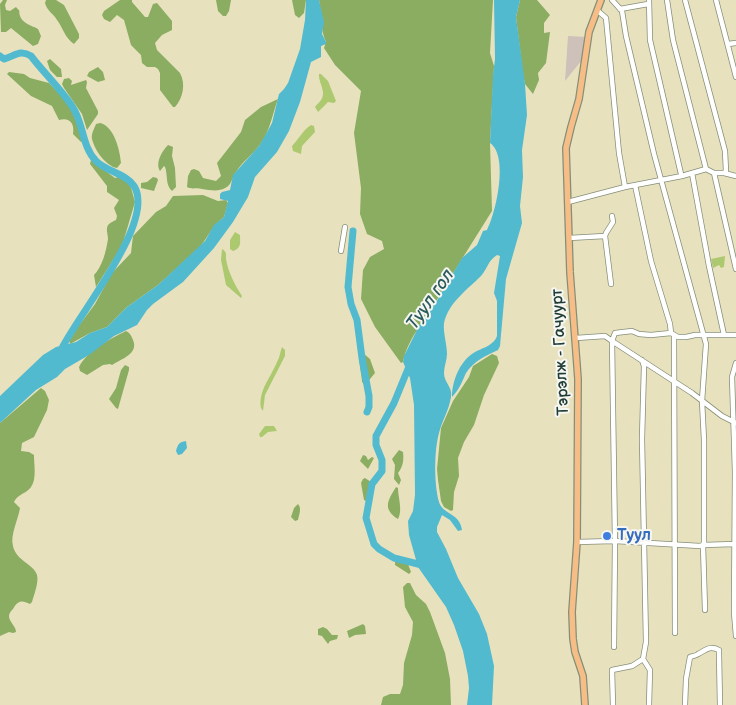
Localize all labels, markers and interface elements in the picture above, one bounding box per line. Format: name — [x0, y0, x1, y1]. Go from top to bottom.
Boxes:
water label: Туул гол — [402, 266, 460, 334]
street label: Тэрэлж - Гачуурт — [548, 288, 574, 416]
place label: Туул — [617, 526, 651, 546]
marker: Туул — [601, 530, 613, 542]

